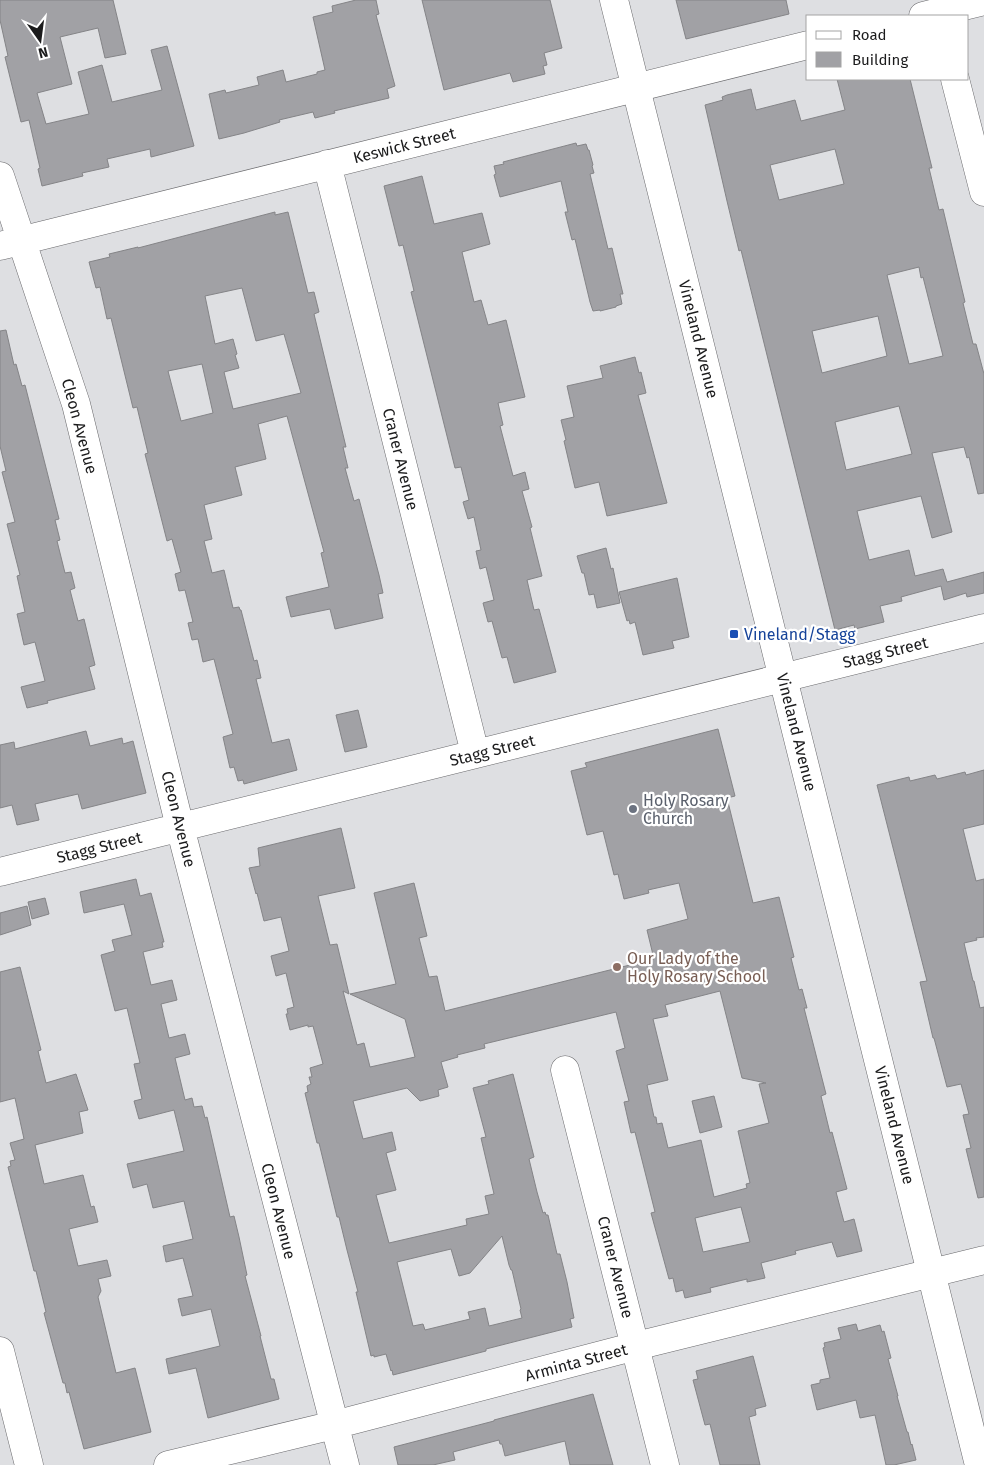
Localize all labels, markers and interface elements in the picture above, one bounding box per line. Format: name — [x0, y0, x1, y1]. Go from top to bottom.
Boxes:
north arrow — [15, 15, 65, 65]
legend — [806, 15, 969, 80]
text: Road — [852, 26, 887, 44]
text: N — [36, 43, 50, 62]
text: Building — [852, 51, 908, 69]
street label: Keswick Street — [351, 124, 457, 167]
street label: Vineland Avenue — [675, 278, 722, 400]
street label: Cleon Avenue — [58, 376, 101, 476]
street label: Craner Avenue — [379, 406, 422, 512]
place label: Vineland/Stagg — [744, 625, 856, 644]
marker: Vineland/Stagg — [728, 628, 740, 640]
street label: Stagg Street — [841, 633, 930, 672]
street label: Vineland Avenue — [773, 671, 820, 793]
street label: Stagg Street — [448, 731, 537, 770]
street label: Cleon Avenue — [157, 769, 200, 869]
place label: Holy Rosary Church — [643, 791, 729, 828]
marker: Holy Rosary Church — [627, 803, 639, 815]
street label: Stagg Street — [55, 828, 144, 867]
place label: Our Lady of the Holy Rosary School — [627, 949, 766, 986]
marker: Our Lady of the Holy Rosary School — [611, 961, 623, 973]
street label: Vineland Avenue — [871, 1064, 918, 1186]
street label: Cleon Avenue — [257, 1161, 300, 1261]
street label: Craner Avenue — [594, 1214, 637, 1320]
street label: Arminta Street — [523, 1340, 629, 1385]

